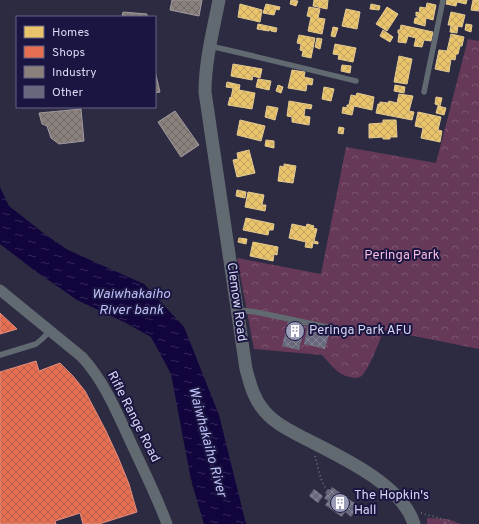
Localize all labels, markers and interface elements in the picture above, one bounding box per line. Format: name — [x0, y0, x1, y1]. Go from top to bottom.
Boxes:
legend — [16, 16, 156, 108]
text: Homes — [52, 25, 89, 41]
text: Shops — [52, 45, 85, 61]
text: Industry — [52, 65, 97, 81]
text: Other — [52, 85, 84, 101]
park label: Peringa Park — [364, 248, 440, 264]
street label: Clemow Road — [223, 261, 249, 343]
water label: Waiwhakaiho River bank — [92, 286, 171, 319]
building icon: Peringa Park AFU — [284, 320, 306, 342]
place label: Peringa Park AFU — [309, 323, 412, 339]
street label: Rifle Range Road — [103, 369, 163, 465]
water label: Waiwhakaiho River — [184, 385, 230, 501]
place label: The Hopkin's Hall — [354, 488, 429, 519]
building icon: The Hopkin's Hall — [329, 492, 351, 514]

